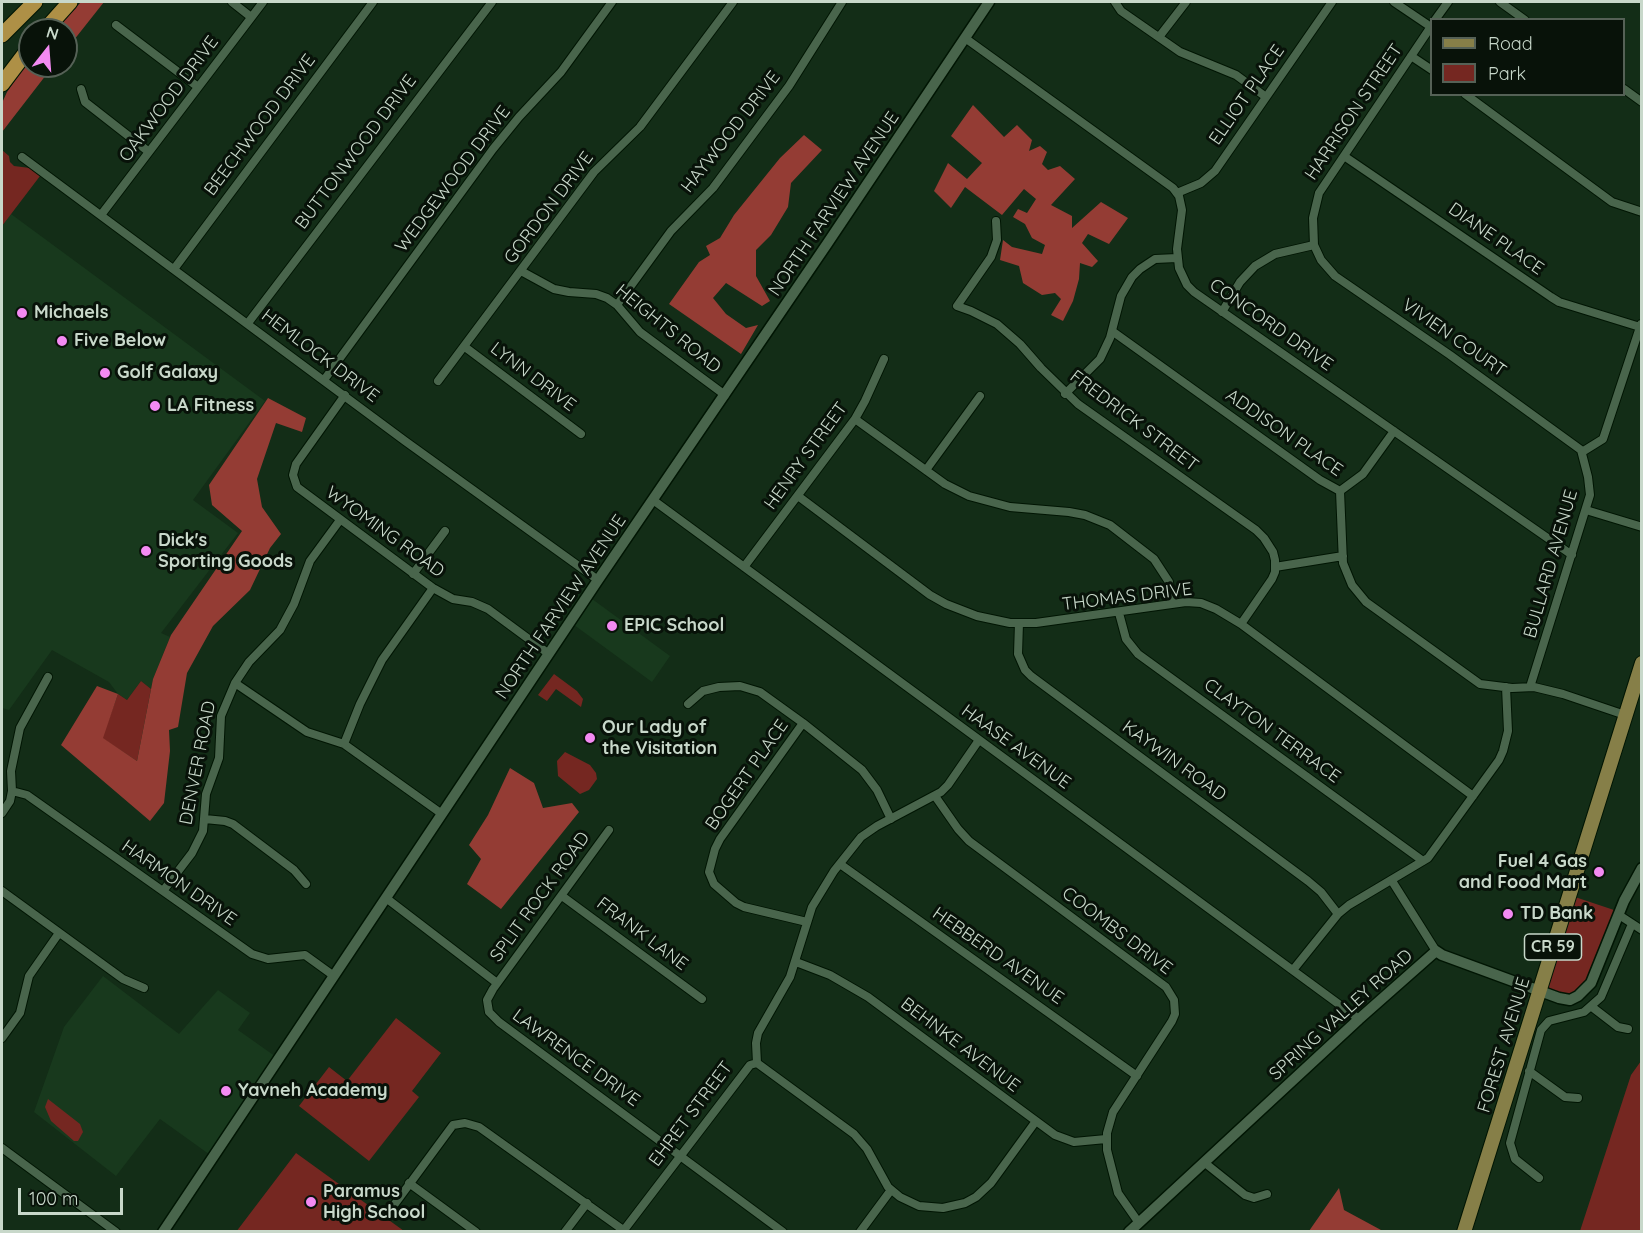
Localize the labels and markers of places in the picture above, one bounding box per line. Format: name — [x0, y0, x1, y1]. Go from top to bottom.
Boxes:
place label: Michaels — [34, 302, 108, 324]
marker: Michaels — [15, 306, 29, 320]
place label: Five Below — [74, 330, 166, 352]
marker: Five Below — [55, 334, 69, 348]
place label: Golf Galaxy — [117, 362, 218, 384]
marker: Golf Galaxy — [98, 366, 112, 380]
place label: LA Fitness — [167, 395, 254, 417]
marker: LA Fitness — [148, 399, 162, 413]
place label: Dick's Sporting Goods — [158, 530, 293, 572]
marker: Dick's Sporting Goods — [139, 544, 153, 558]
place label: EPIC School — [624, 615, 724, 637]
marker: EPIC School — [605, 619, 619, 633]
place label: Our Lady of the Visitation — [602, 717, 717, 760]
marker: Our Lady of the Visitation — [583, 731, 597, 745]
place label: Fuel 4 Gas and Food Mart — [1459, 851, 1587, 894]
marker: Fuel 4 Gas and Food Mart — [1592, 865, 1606, 879]
place label: TD Bank — [1520, 903, 1593, 925]
marker: TD Bank — [1501, 907, 1515, 921]
place label: Yavneh Academy — [238, 1080, 387, 1102]
marker: Yavneh Academy — [219, 1084, 233, 1098]
place label: Paramus High School — [323, 1181, 425, 1224]
marker: Paramus High School — [304, 1195, 318, 1209]

